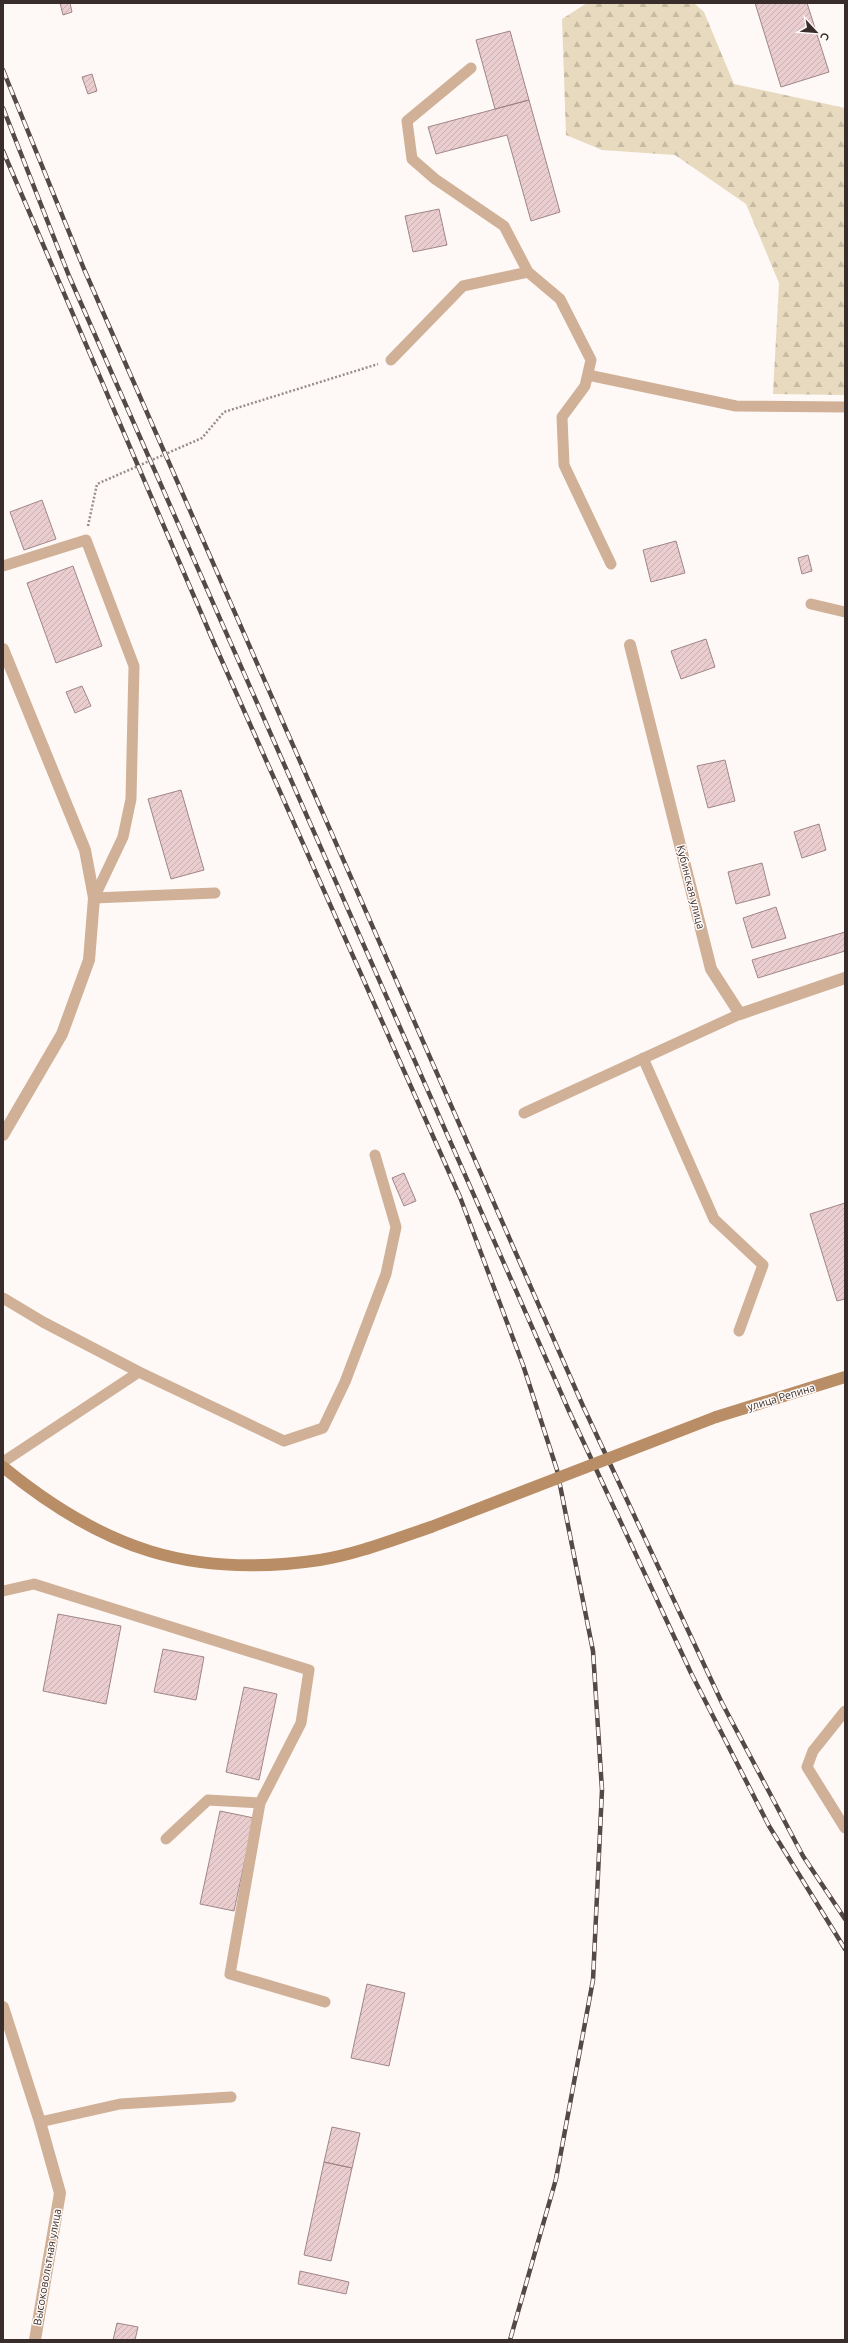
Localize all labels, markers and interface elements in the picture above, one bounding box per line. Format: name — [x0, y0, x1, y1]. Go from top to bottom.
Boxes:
north arrow — [796, 12, 836, 52]
text: С — [818, 31, 832, 42]
street label: Кубинская улица — [675, 844, 707, 930]
street label: улица Репина — [746, 1381, 816, 1413]
street label: Высоковольтная улица — [31, 2208, 63, 2326]

